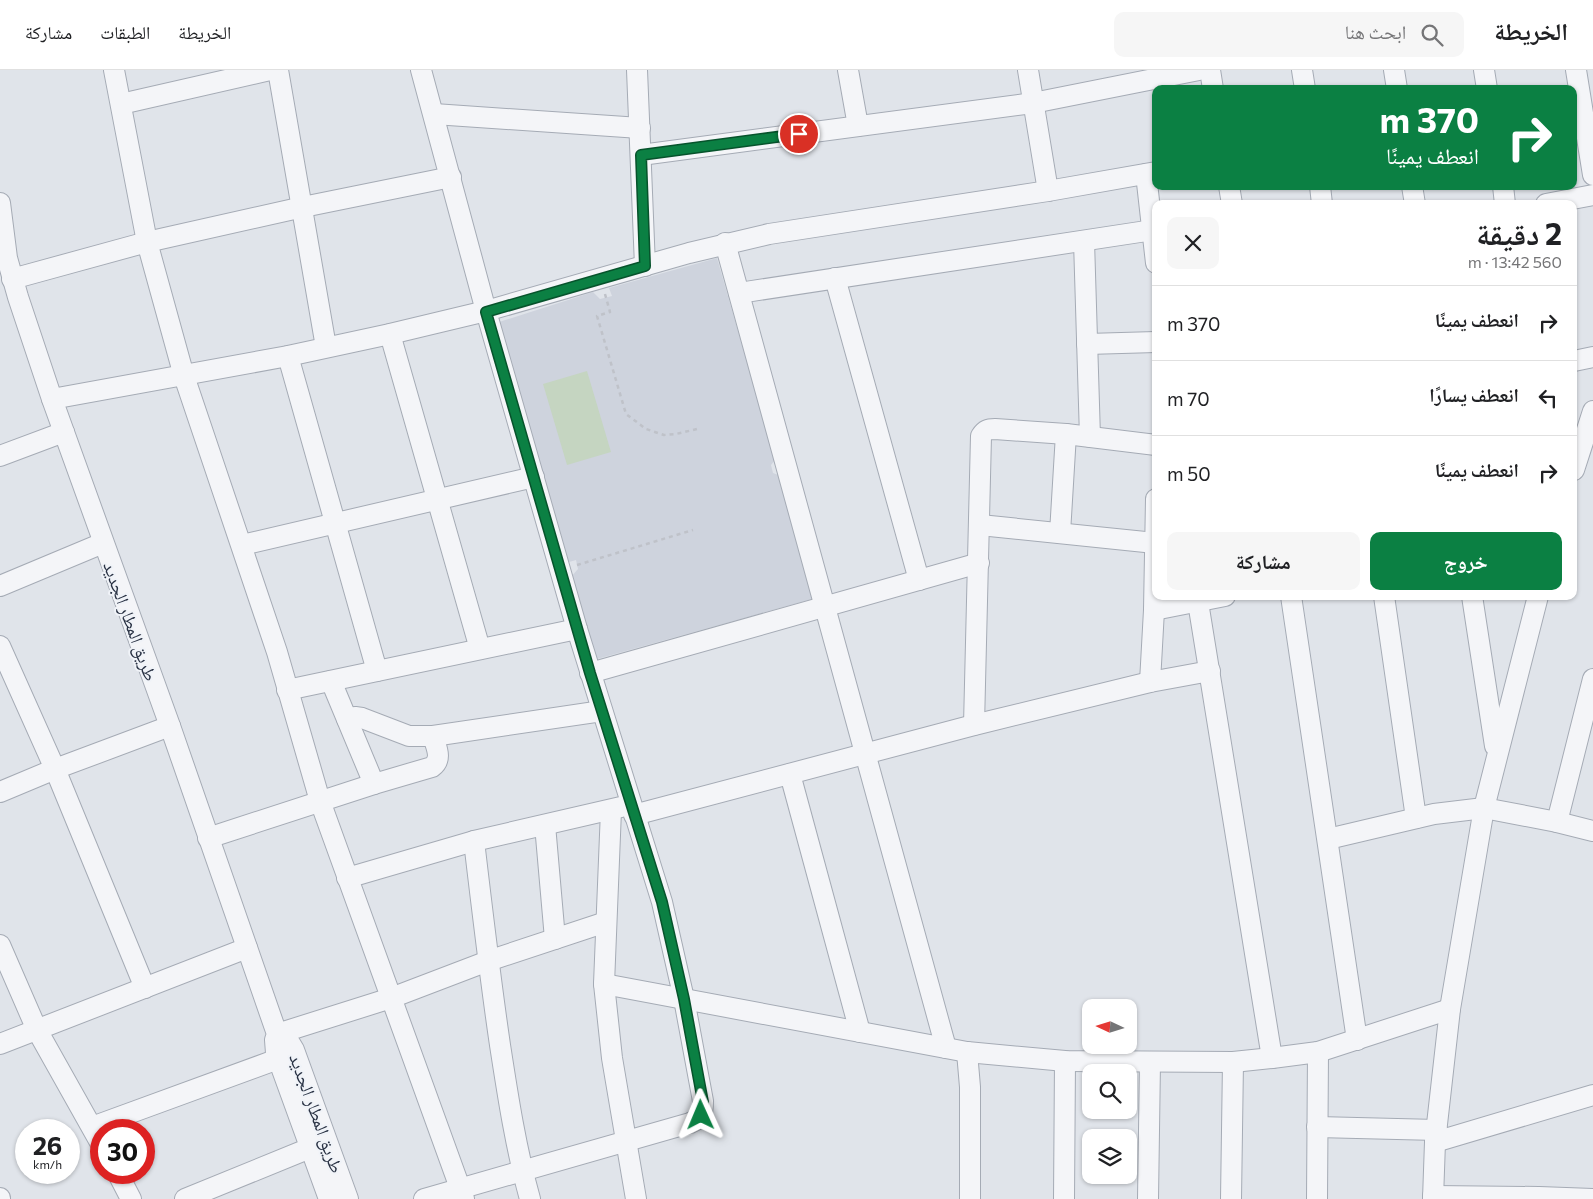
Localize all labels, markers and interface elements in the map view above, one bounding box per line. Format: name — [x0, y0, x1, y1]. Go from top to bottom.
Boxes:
search box — [1114, 12, 1464, 57]
text: الخريطة — [1494, 16, 1568, 45]
text: ابحث هنا — [1345, 20, 1406, 43]
text: مشاركة — [25, 21, 72, 43]
text: الطبقات — [100, 21, 150, 43]
text: الخريطة — [178, 21, 231, 43]
icon: search — [1418, 21, 1446, 49]
text: 370 m — [1379, 97, 1479, 140]
icon: right — [1497, 105, 1562, 170]
pin — [778, 113, 820, 155]
icon: arrive — [785, 120, 813, 148]
text: انعطف يمينًا — [1386, 142, 1479, 169]
text: 2 دقيقة — [1476, 214, 1562, 251]
button: close — [1167, 217, 1219, 269]
text: 560 m · 13:42 — [1468, 252, 1562, 271]
text: انعطف يمينًا — [1435, 308, 1519, 331]
icon: right — [1534, 309, 1562, 337]
text: 370 m — [1167, 312, 1220, 335]
text: انعطف يسارًا — [1429, 383, 1519, 406]
icon: left — [1534, 384, 1562, 412]
text: 70 m — [1167, 387, 1210, 410]
text: انعطف يمينًا — [1435, 458, 1519, 481]
icon: right — [1534, 459, 1562, 487]
text: 50 m — [1167, 462, 1211, 485]
button: مشاركة — [1167, 532, 1360, 590]
button: خروج — [1370, 532, 1562, 590]
street label: طريق المطار الجديد — [98, 558, 163, 684]
north arrow — [1082, 999, 1138, 1054]
map controls — [1082, 999, 1137, 1184]
street label: طريق المطار الجديد — [284, 1050, 349, 1176]
button: search — [1082, 1064, 1137, 1119]
position arrow — [674, 1088, 726, 1140]
speed limit sign: 30 — [90, 1119, 155, 1184]
button: layers — [1082, 1129, 1137, 1184]
text: 26 — [33, 1130, 62, 1160]
text: km/h — [33, 1157, 62, 1171]

